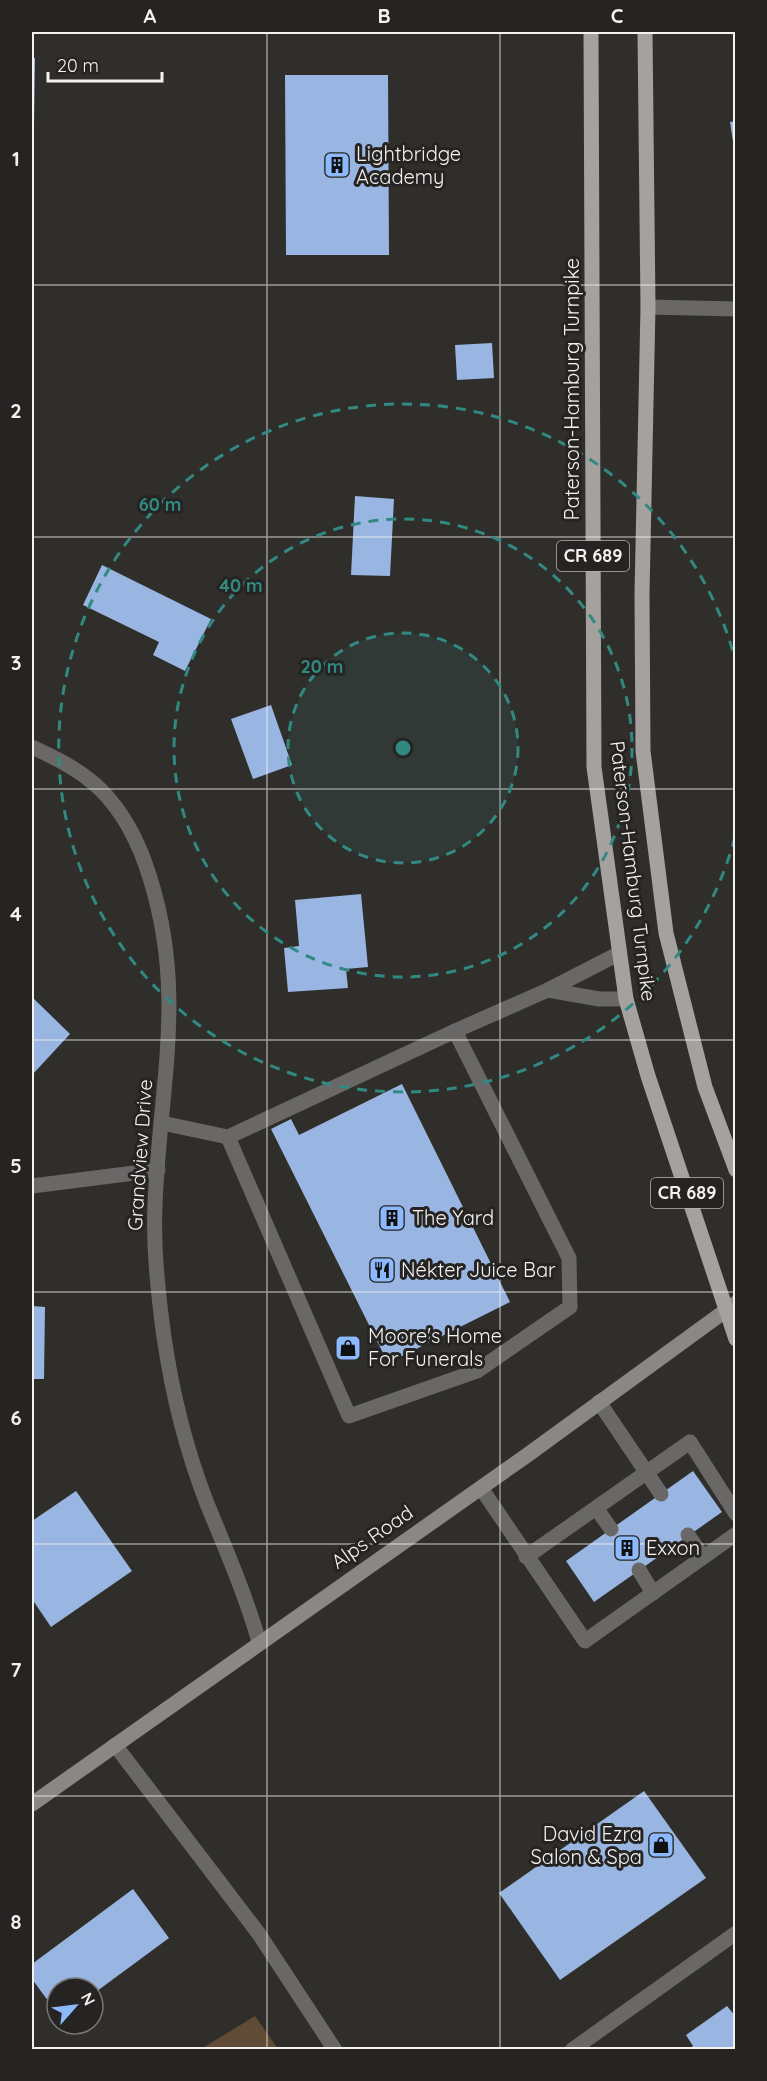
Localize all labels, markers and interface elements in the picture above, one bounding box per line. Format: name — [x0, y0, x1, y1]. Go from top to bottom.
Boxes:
text: A — [144, 3, 157, 28]
text: B — [377, 3, 391, 28]
text: C — [611, 3, 624, 28]
scale bar — [48, 45, 162, 83]
text: 20 m — [57, 54, 99, 77]
place label: Lightbridge Academy — [356, 141, 461, 189]
text: 1 — [12, 146, 20, 171]
building icon: Lightbridge Academy — [322, 150, 352, 180]
street label: Paterson-Hamburg Turnpike — [559, 258, 584, 520]
text: 2 — [10, 398, 22, 423]
text: 60 m — [139, 493, 181, 516]
road number: CR 689 — [557, 541, 629, 571]
text: 40 m — [219, 574, 263, 597]
text: 3 — [11, 650, 21, 675]
text: 20 m — [301, 655, 343, 678]
centre of rings — [393, 738, 413, 758]
street label: Paterson-Hamburg Turnpike — [605, 739, 662, 1003]
text: 4 — [10, 901, 22, 926]
street label: Grandview Drive — [122, 1078, 157, 1232]
text: 5 — [10, 1153, 22, 1178]
road number: CR 689 — [651, 1178, 723, 1208]
building icon: The Yard — [377, 1203, 407, 1233]
place label: The Yard — [412, 1205, 494, 1230]
restaurant icon: Nékter Juice Bar — [367, 1255, 397, 1285]
place label: Nékter Juice Bar — [401, 1257, 556, 1282]
place label: Moore's Home For Funerals — [368, 1323, 502, 1371]
shop icon: Moore's Home For Funerals — [333, 1333, 363, 1363]
text: 6 — [10, 1405, 22, 1430]
street label: Alps Road — [326, 1499, 417, 1574]
building icon: Exxon — [612, 1533, 642, 1563]
place label: Exxon — [646, 1535, 700, 1560]
text: 7 — [11, 1657, 22, 1682]
place label: David Ezra Salon & Spa — [531, 1821, 642, 1869]
shop icon: David Ezra Salon & Spa — [646, 1830, 676, 1860]
text: 8 — [11, 1909, 22, 1934]
north arrow — [45, 1976, 105, 2036]
text: N — [77, 1989, 100, 2009]

